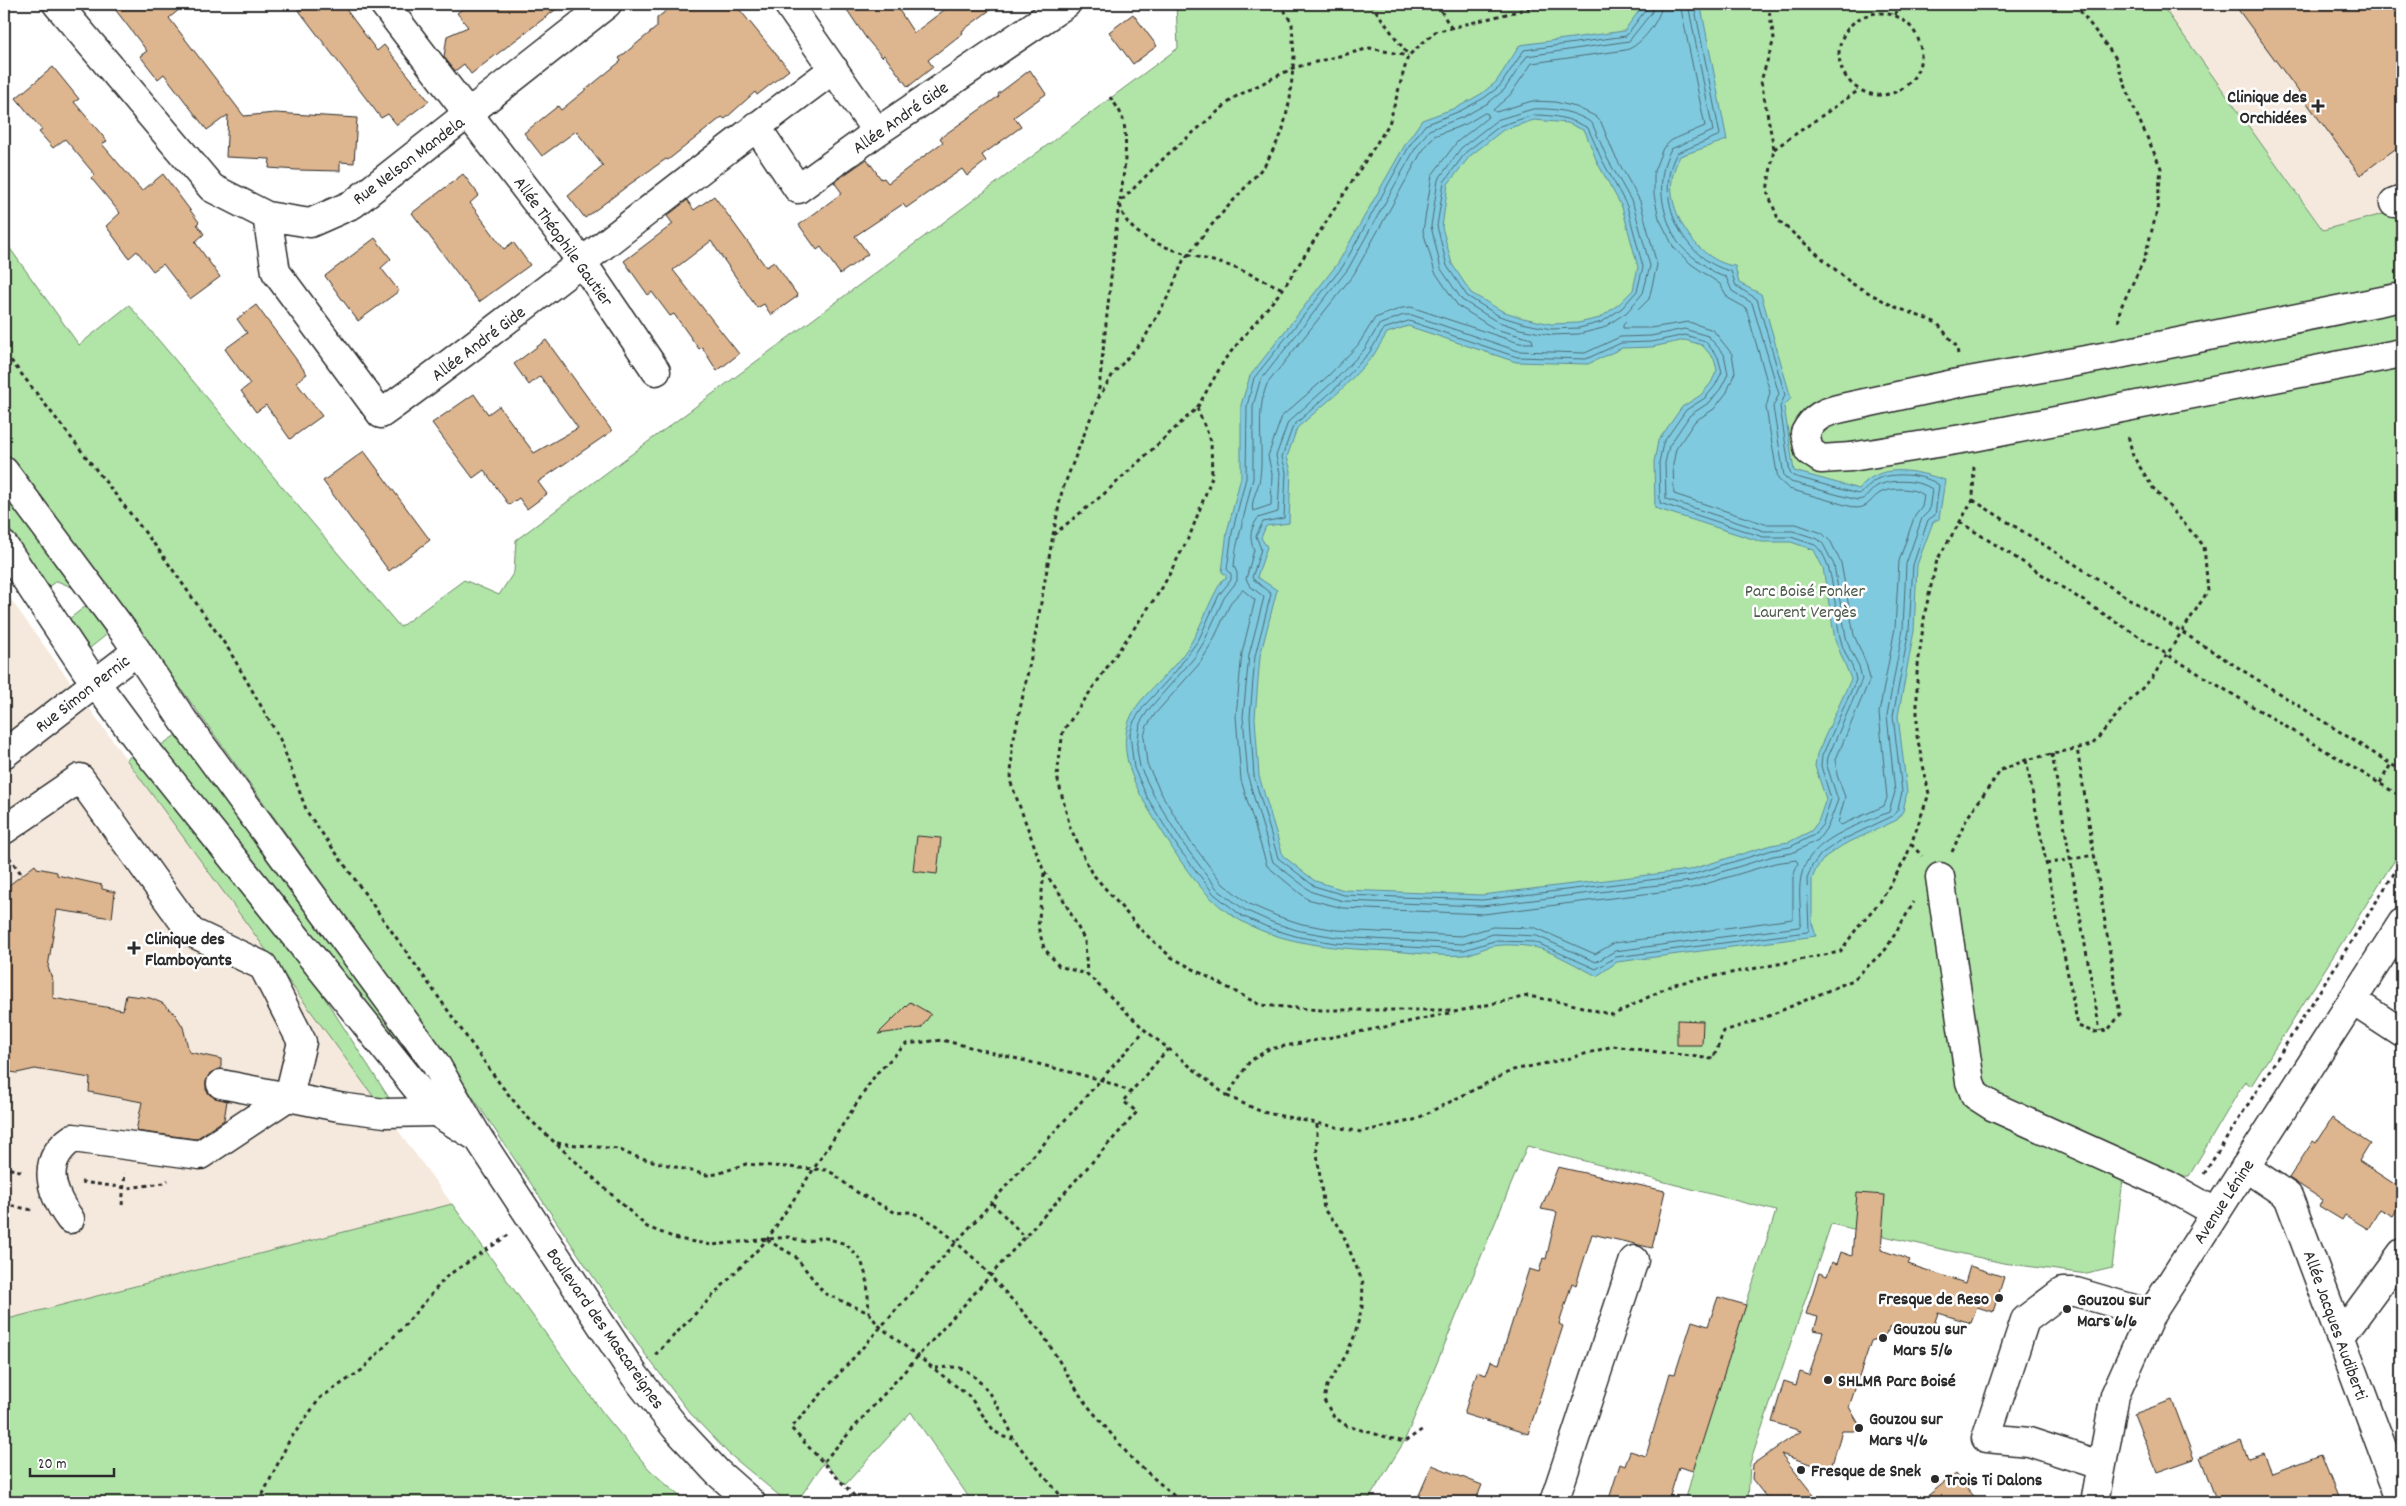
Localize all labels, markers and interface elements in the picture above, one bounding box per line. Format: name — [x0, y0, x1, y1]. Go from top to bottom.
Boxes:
street label: Allée André Gide — [848, 77, 955, 161]
place label: Clinique des Orchidées — [2227, 86, 2307, 132]
marker: Clinique des Orchidées — [2311, 99, 2325, 113]
street label: Rue Nelson Mandela — [348, 111, 471, 212]
street label: Allée Théophile Gautier — [506, 172, 618, 313]
street label: Allée André Gide — [427, 301, 532, 389]
park label: Parc Boisé Fonker Laurent Vergès — [1745, 580, 1865, 626]
street label: Rue Simon Pernic — [31, 650, 136, 740]
place label: Clinique des Flamboyants — [145, 928, 233, 974]
marker: Clinique des Flamboyants — [127, 941, 141, 955]
street label: Avenue Lénine — [2188, 1155, 2262, 1250]
street label: Boulevard des Mascareignes — [539, 1244, 669, 1415]
street label: Allée Jacques Audiberti — [2295, 1248, 2372, 1404]
place label: Fresque de Reso — [1878, 1288, 1989, 1313]
place label: Gouzou sur Mars 6/6 — [2077, 1289, 2151, 1335]
marker: Fresque de Reso — [1993, 1292, 2005, 1304]
marker: Gouzou sur Mars 6/6 — [2061, 1303, 2073, 1315]
place label: Gouzou sur Mars 5/6 — [1893, 1318, 1967, 1364]
marker: Gouzou sur Mars 5/6 — [1877, 1332, 1889, 1344]
place label: SHLMR Parc Boisé — [1838, 1370, 1956, 1395]
marker: SHLMR Parc Boisé — [1822, 1374, 1834, 1386]
place label: Gouzou sur Mars 4/6 — [1869, 1408, 1943, 1454]
marker: Gouzou sur Mars 4/6 — [1853, 1422, 1865, 1434]
scale bar — [30, 1446, 114, 1478]
text: 20 m — [38, 1454, 66, 1476]
place label: Fresque de Snek — [1811, 1460, 1922, 1485]
marker: Fresque de Snek — [1795, 1464, 1807, 1476]
place label: Trois Ti Dalons — [1945, 1469, 2043, 1494]
marker: Trois Ti Dalons — [1929, 1473, 1941, 1485]

